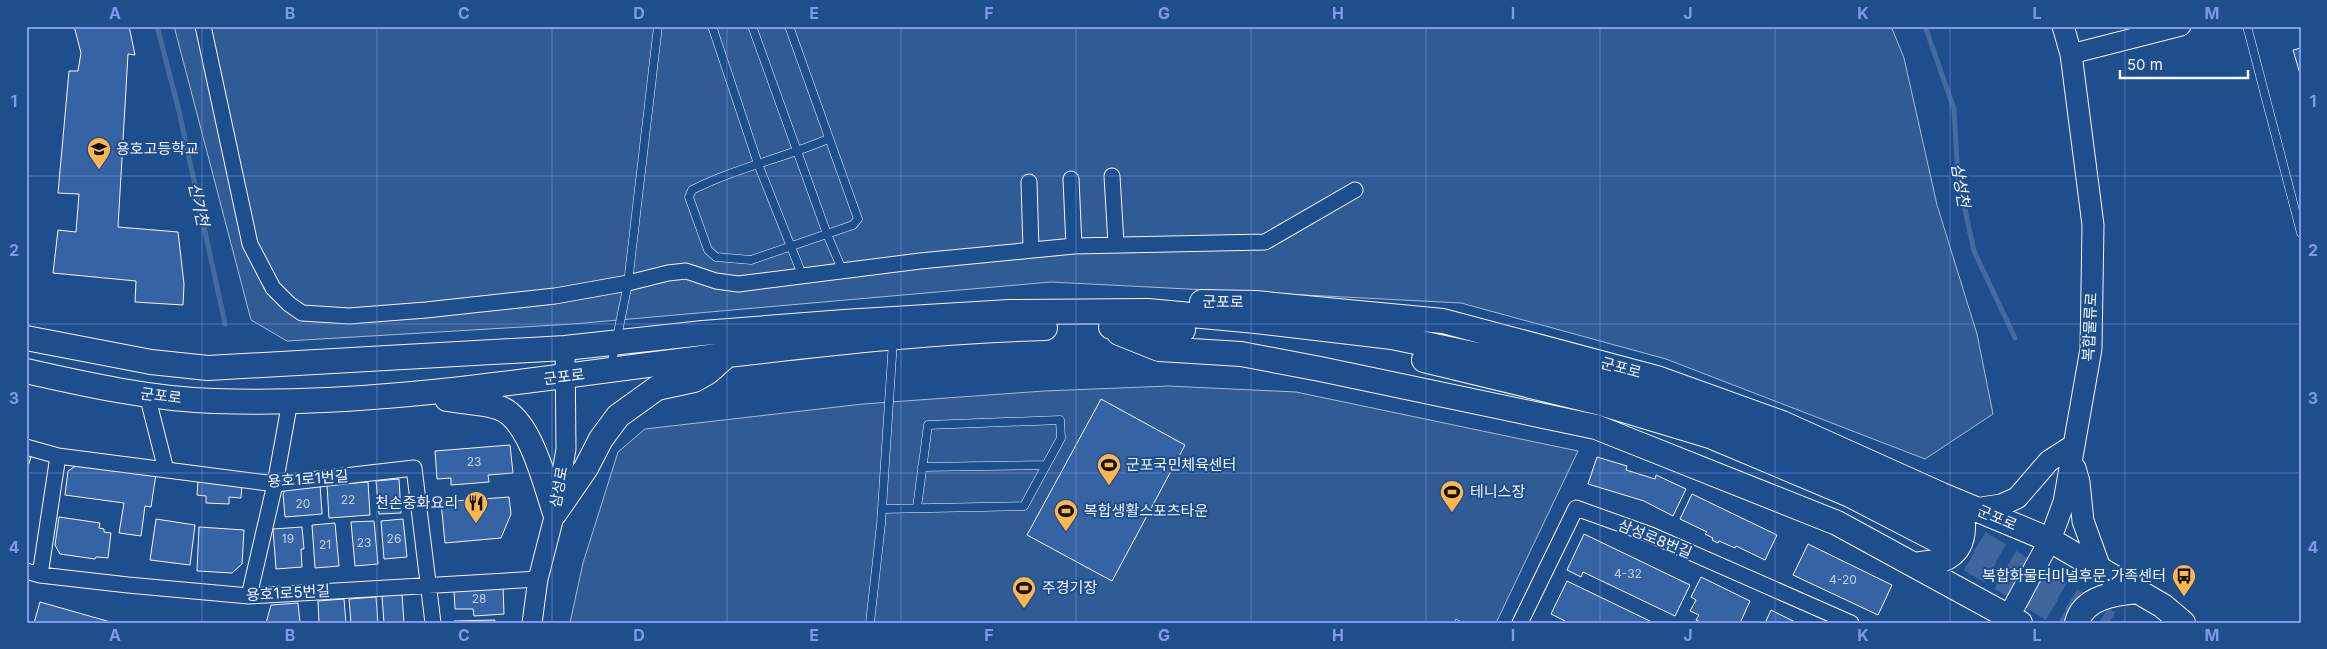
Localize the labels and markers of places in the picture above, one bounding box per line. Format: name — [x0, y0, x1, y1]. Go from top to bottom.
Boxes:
school or university icon: 용호고등학교 — [86, 136, 112, 170]
place label: 용호고등학교 — [116, 139, 199, 158]
sports icon: 군포국민체육센터 — [1096, 452, 1122, 486]
place label: 군포국민체육센터 — [1126, 455, 1236, 474]
sports icon: 테니스장 — [1439, 479, 1465, 513]
place label: 테니스장 — [1470, 482, 1525, 501]
restaurant icon: 천손중화요리 — [463, 490, 489, 524]
place label: 천손중화요리 — [375, 493, 458, 512]
sports icon: 복합생활스포츠타운 — [1053, 498, 1079, 532]
place label: 복합생활스포츠타운 — [1084, 501, 1208, 520]
bus stop icon: 복합화물터미널후문.가족센터 — [2171, 563, 2197, 597]
place label: 복합화물터미널후문.가족센터 — [1982, 566, 2166, 585]
sports icon: 주경기장 — [1011, 575, 1037, 609]
place label: 주경기장 — [1042, 578, 1097, 597]

